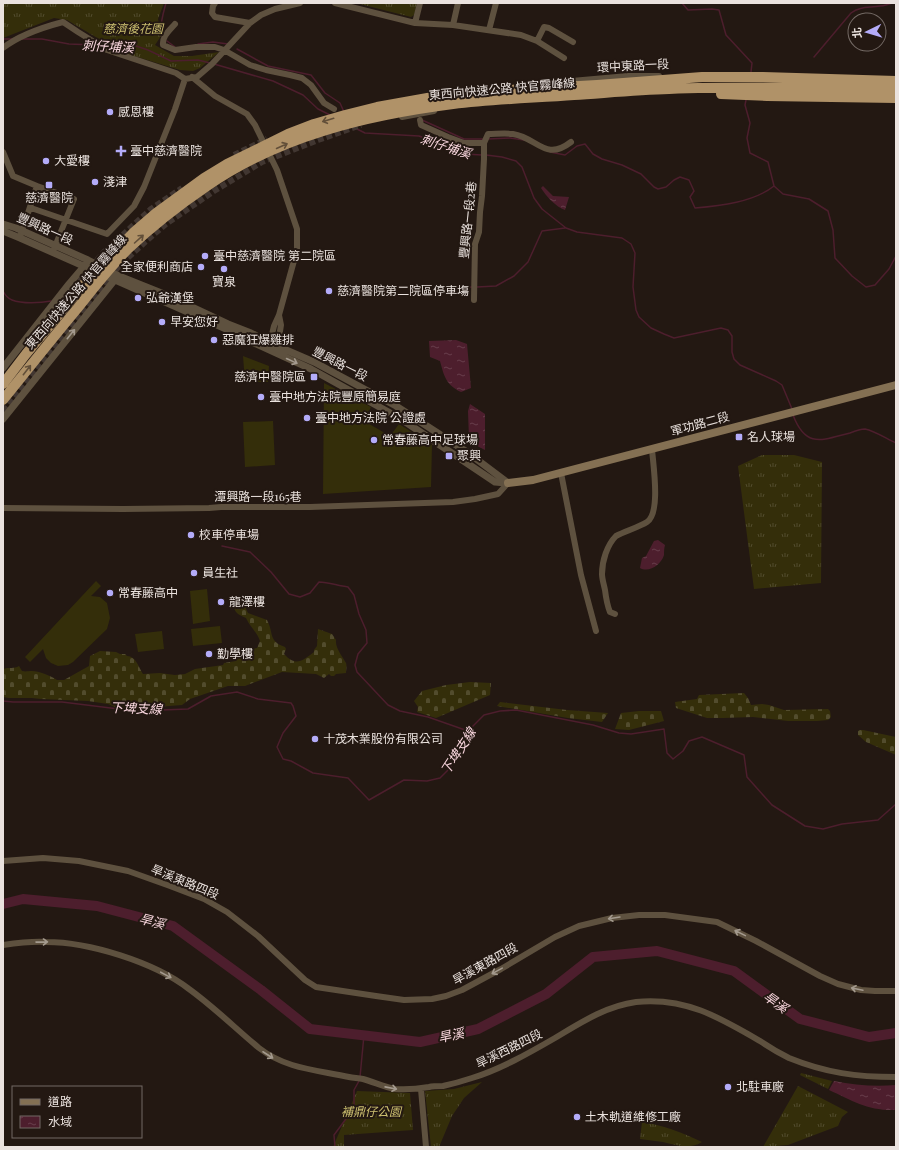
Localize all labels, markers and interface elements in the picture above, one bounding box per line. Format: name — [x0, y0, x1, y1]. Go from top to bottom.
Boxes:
north arrow — [847, 12, 887, 52]
park label: 慈濟後花園 — [103, 20, 165, 36]
text: 北 — [849, 27, 864, 39]
water label: 刺仔埔溪 — [82, 36, 136, 55]
street label: 環中東路一段 — [597, 55, 669, 75]
street label: 東西向快速公路 快官霧峰線 — [428, 74, 576, 102]
place label: 感恩樓 — [118, 103, 154, 119]
marker: 感恩樓 — [105, 107, 115, 117]
one-way arrow — [322, 117, 335, 124]
water label: 刺仔埔溪 — [419, 129, 475, 162]
place label: 臺中慈濟醫院 — [130, 142, 202, 158]
one-way arrow — [276, 142, 288, 149]
marker: 臺中慈濟醫院 — [115, 145, 127, 157]
place label: 大愛樓 — [54, 152, 90, 168]
marker: 大愛樓 — [41, 156, 51, 166]
place label: 淺津 — [103, 173, 127, 189]
marker: 淺津 — [90, 177, 100, 187]
marker: 慈濟醫院 — [44, 180, 54, 190]
street label: 豐興路一段2巷 — [455, 180, 479, 259]
place label: 慈濟醫院 — [25, 189, 73, 205]
street label: 豐興路一段 — [15, 209, 76, 248]
street label: 東西向快速公路 快官霧峰線 — [21, 231, 130, 352]
one-way arrow — [134, 235, 144, 244]
place label: 臺中慈濟醫院 第二院區 — [213, 247, 336, 263]
marker: 臺中慈濟醫院 第二院區 — [200, 251, 210, 261]
place label: 全家便利商店 — [121, 258, 193, 274]
marker: 全家便利商店 — [196, 262, 206, 272]
marker: 寶泉 — [219, 264, 229, 274]
place label: 寶泉 — [212, 273, 236, 289]
place label: 慈濟醫院第二院區停車塲 — [337, 282, 469, 298]
marker: 慈濟醫院第二院區停車塲 — [324, 286, 334, 296]
place label: 弘爺漢堡 — [146, 289, 194, 305]
marker: 弘爺漢堡 — [133, 293, 143, 303]
place label: 早安您好 — [170, 313, 218, 329]
marker: 早安您好 — [157, 317, 167, 327]
one-way arrow — [67, 328, 76, 339]
place label: 惡魔狂爆雞排 — [222, 331, 294, 347]
marker: 惡魔狂爆雞排 — [209, 335, 219, 345]
street label: 豐興路一段 — [310, 342, 371, 384]
one-way arrow — [286, 358, 298, 365]
one-way arrow — [23, 364, 31, 375]
place label: 慈濟中醫院區 — [234, 368, 306, 384]
marker: 慈濟中醫院區 — [309, 372, 319, 382]
place label: 臺中地方法院豐原簡易庭 — [269, 388, 401, 404]
marker: 臺中地方法院豐原簡易庭 — [256, 392, 266, 402]
street label: 軍功路二段 — [669, 408, 731, 439]
place label: 臺中地方法院 公證處 — [315, 409, 426, 425]
marker: 臺中地方法院 公證處 — [302, 413, 312, 423]
place label: 名人球場 — [747, 428, 795, 444]
place label: 常春藤高中足球場 — [382, 431, 478, 447]
marker: 名人球場 — [734, 432, 744, 442]
marker: 常春藤高中足球場 — [369, 435, 379, 445]
place label: 聚興 — [457, 447, 481, 463]
marker: 聚興 — [444, 451, 454, 461]
street label: 潭興路一段165巷 — [214, 488, 302, 504]
place label: 校車停車場 — [199, 526, 259, 542]
marker: 校車停車場 — [186, 530, 196, 540]
place label: 員生社 — [202, 564, 238, 580]
marker: 員生社 — [189, 568, 199, 578]
place label: 常春藤高中 — [118, 584, 178, 600]
marker: 常春藤高中 — [105, 588, 115, 598]
place label: 龍澤樓 — [229, 593, 265, 609]
marker: 龍澤樓 — [216, 597, 226, 607]
place label: 勤學樓 — [217, 645, 253, 661]
marker: 勤學樓 — [204, 649, 214, 659]
water label: 下埤支線 — [110, 698, 164, 717]
water label: 下埤支線 — [436, 723, 480, 777]
place label: 十茂木業股份有限公司 — [323, 730, 443, 746]
marker: 十茂木業股份有限公司 — [310, 734, 320, 744]
street label: 旱溪東路四段 — [149, 860, 222, 902]
water label: 旱溪 — [137, 909, 169, 933]
one-way arrow — [608, 914, 621, 922]
one-way arrow — [735, 929, 747, 936]
one-way arrow — [35, 938, 48, 946]
street label: 旱溪東路四段 — [449, 939, 520, 988]
one-way arrow — [491, 968, 503, 976]
one-way arrow — [160, 971, 172, 979]
one-way arrow — [851, 985, 864, 993]
water label: 旱溪 — [761, 987, 793, 1017]
water label: 旱溪 — [436, 1023, 467, 1046]
street label: 旱溪西路四段 — [473, 1025, 544, 1071]
one-way arrow — [263, 1050, 274, 1059]
place label: 北駐車廠 — [736, 1078, 784, 1094]
marker: 北駐車廠 — [723, 1082, 733, 1092]
one-way arrow — [384, 1084, 397, 1092]
legend — [12, 1086, 142, 1138]
text: 道路 — [48, 1093, 72, 1109]
park label: 補鼎仔公園 — [341, 1103, 403, 1119]
place label: 土木軌道維修工廠 — [585, 1108, 681, 1124]
marker: 土木軌道維修工廠 — [572, 1112, 582, 1122]
text: 水域 — [48, 1113, 72, 1129]

